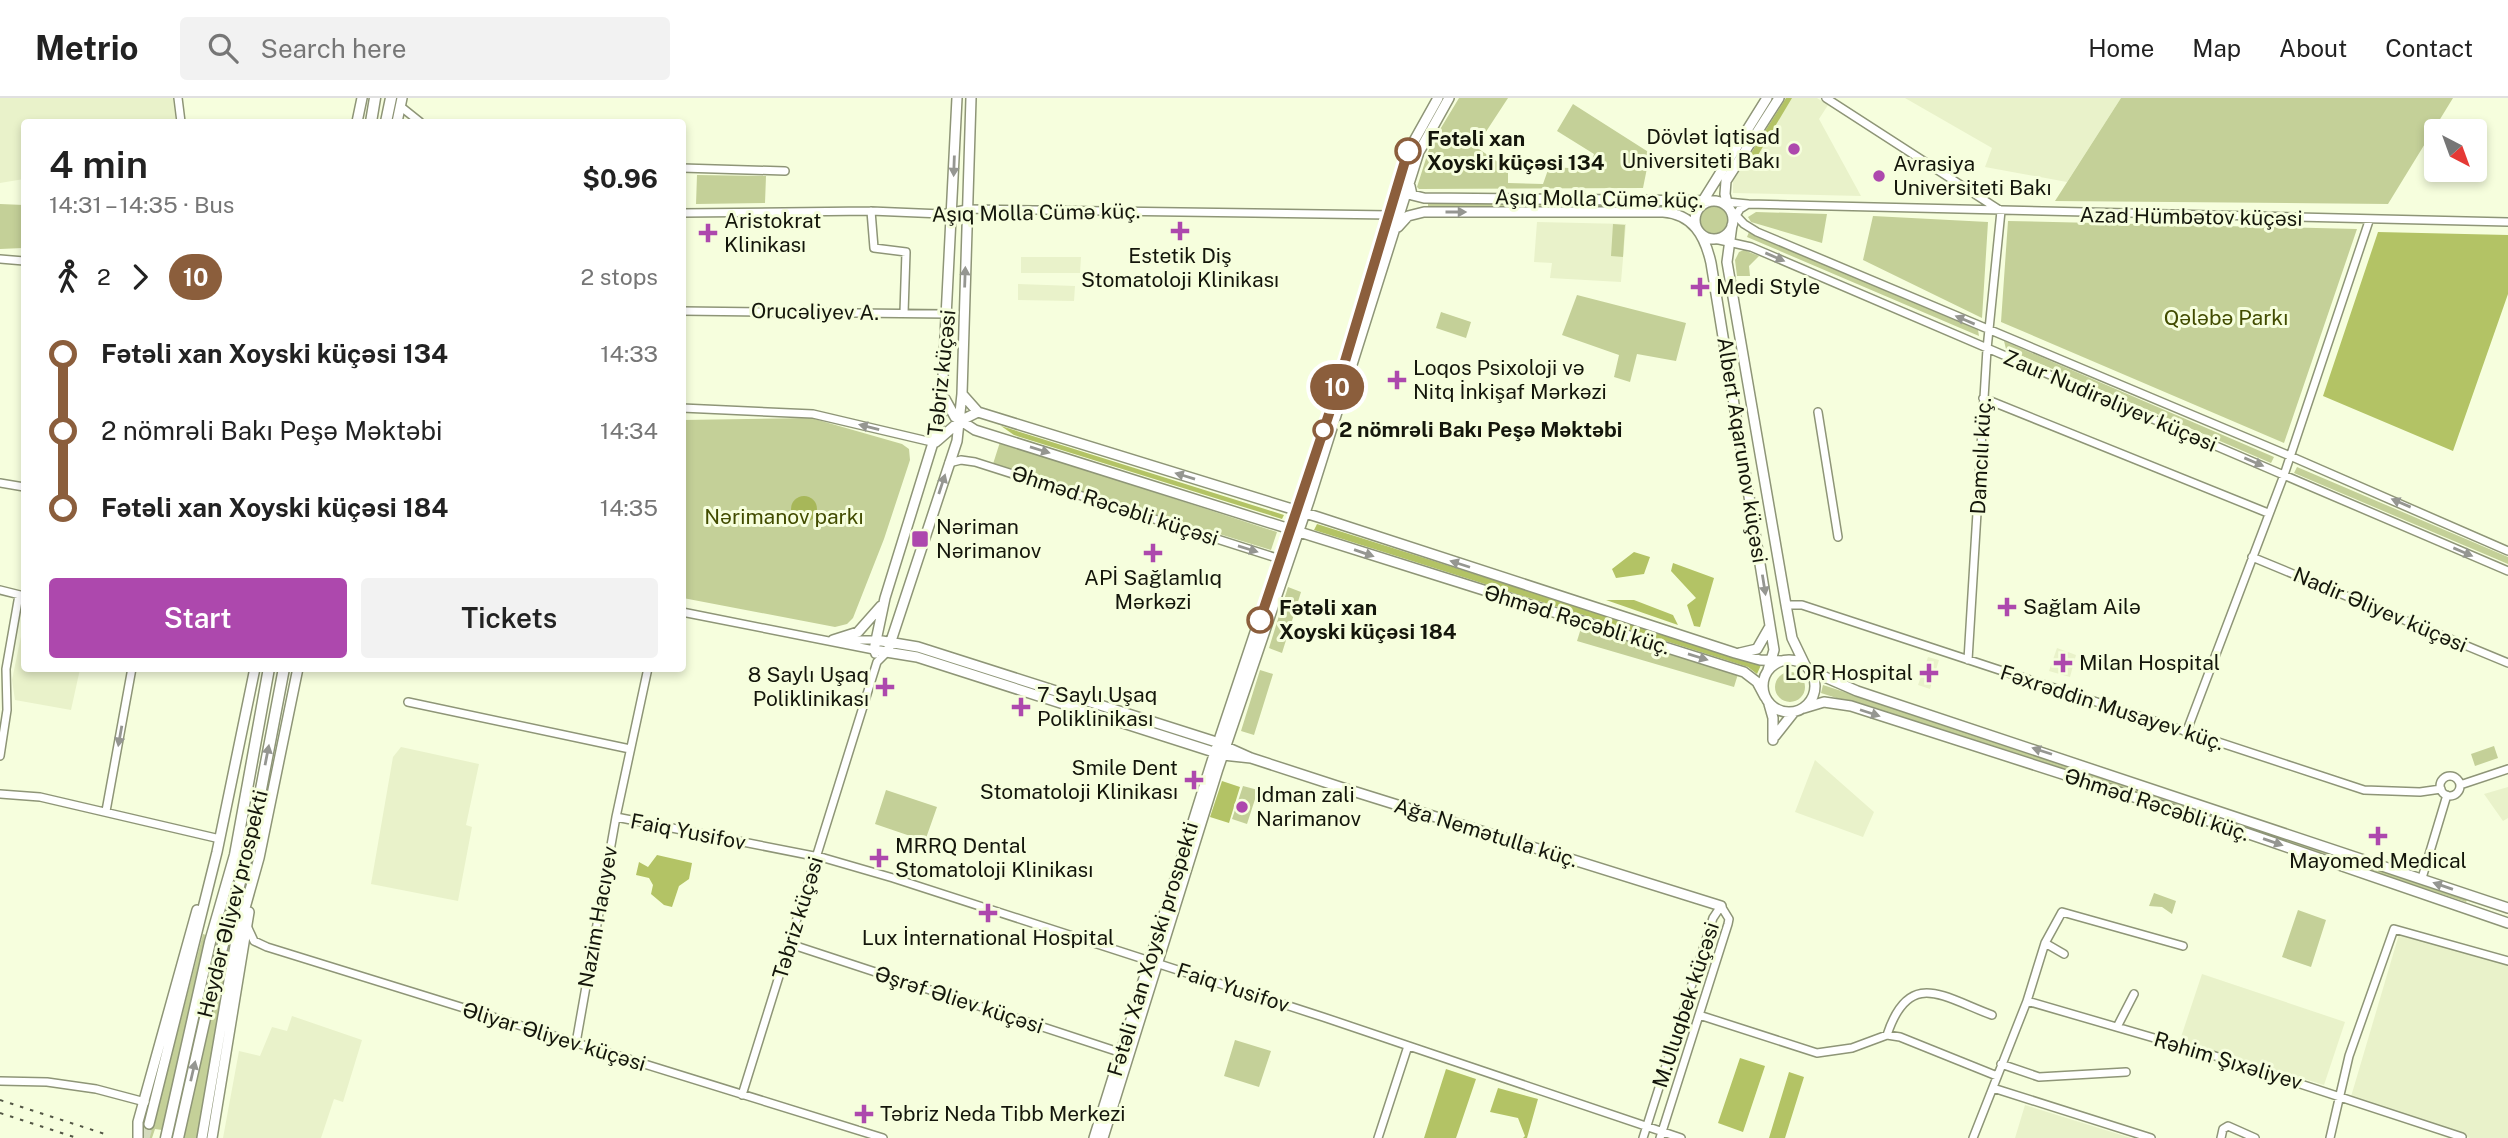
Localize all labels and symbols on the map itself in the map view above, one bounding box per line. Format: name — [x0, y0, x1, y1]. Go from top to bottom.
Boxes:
north arrow — [2424, 119, 2487, 182]
place label: Dövlət İqtisad Universiteti Bakı — [1621, 124, 1780, 173]
place label: Fətəli xan Xoyski küçəsi 134 — [1427, 126, 1605, 175]
marker: Fətəli xan Xoyski küçəsi 134 — [1395, 138, 1421, 164]
marker: Dövlət İqtisad Universiteti Bakı — [1786, 141, 1802, 157]
place label: Avrasiya Universiteti Bakı — [1893, 151, 2052, 200]
one-way arrow — [949, 155, 960, 177]
marker: Avrasiya Universiteti Bakı — [1871, 168, 1887, 184]
street label: Aşıq Molla Cümə küç. — [1494, 184, 1704, 213]
street label: Aşıq Molla Cümə küç. — [931, 198, 1141, 227]
street label: Azad Hümbətov küçəsi — [2079, 202, 2303, 231]
one-way arrow — [1445, 206, 1467, 218]
place label: Aristokrat Klinikası — [724, 208, 821, 257]
marker: Estetik Diş Stomatoloji Klinikası — [1170, 221, 1190, 241]
marker: Aristokrat Klinikası — [698, 223, 718, 243]
place label: Estetik Diş Stomatoloji Klinikası — [1081, 243, 1279, 292]
one-way arrow — [1764, 252, 1785, 263]
one-way arrow — [959, 265, 971, 287]
place label: Medi Style — [1716, 274, 1820, 299]
marker: Medi Style — [1690, 277, 1710, 297]
street label: Orucəliyev A. — [751, 298, 879, 325]
park label: Qələbə Parkı — [2164, 305, 2288, 330]
street label: Təbriz küçəsi — [922, 309, 961, 437]
one-way arrow — [1955, 314, 1976, 325]
street label: Albert Aqarunov küçəsi — [1712, 335, 1773, 565]
street label: Zaur Nudirəliyev küçəsi — [2000, 344, 2221, 457]
place label: Loqos Psixoloji və Nitq İnkişaf Mərkəzi — [1413, 355, 1607, 404]
line badge: 10 — [1306, 364, 1368, 410]
marker: Loqos Psixoloji və Nitq İnkişaf Mərkəzi — [1387, 370, 1407, 390]
street label: Damcılı küç. — [1965, 397, 1996, 515]
place label: 2 nömrəli Bakı Peşə Məktəbi — [1339, 417, 1622, 442]
marker: 2 nömrəli Bakı Peşə Məktəbi — [1313, 420, 1333, 440]
one-way arrow — [858, 422, 880, 433]
one-way arrow — [1030, 445, 1051, 456]
one-way arrow — [2244, 457, 2265, 468]
street label: Əhməd Rəcəbli küçəsi — [1009, 460, 1222, 551]
one-way arrow — [1174, 470, 1195, 480]
one-way arrow — [937, 473, 948, 494]
one-way arrow — [2390, 498, 2411, 509]
park label: Nərimanov parkı — [704, 504, 864, 529]
place label: Nəriman Nərimanov — [936, 514, 1042, 563]
marker: Nəriman Nərimanov — [910, 529, 930, 549]
marker: APİ Sağlamlıq Mərkəzi — [1143, 543, 1163, 563]
one-way arrow — [1238, 544, 1259, 555]
one-way arrow — [2453, 546, 2473, 558]
one-way arrow — [1354, 548, 1375, 559]
one-way arrow — [1449, 558, 1470, 569]
street label: Nadir Əliyev küçəsi — [2289, 562, 2471, 657]
place label: APİ Sağlamlıq Mərkəzi — [1084, 565, 1222, 614]
one-way arrow — [1759, 574, 1770, 596]
street label: Əhməd Rəcəbli küç. — [1481, 579, 1673, 660]
place label: Sağlam Ailə — [2023, 594, 2141, 619]
place label: Fətəli xan Xoyski küçəsi 184 — [1279, 595, 1457, 644]
marker: Sağlam Ailə — [1997, 597, 2017, 617]
marker: Fətəli xan Xoyski küçəsi 184 — [1247, 607, 1273, 633]
place label: Milan Hospital — [2079, 650, 2220, 675]
one-way arrow — [1688, 653, 1709, 663]
marker: Milan Hospital — [2053, 653, 2073, 673]
place label: LOR Hospital — [1784, 660, 1913, 685]
street label: Fəxrəddin Musayev küç. — [1997, 660, 2227, 756]
place label: 8 Saylı Uşaq Poliklinikası — [748, 662, 869, 711]
marker: LOR Hospital — [1919, 663, 1939, 683]
marker: 8 Saylı Uşaq Poliklinikası — [875, 677, 895, 697]
place label: 7 Saylı Uşaq Poliklinikası — [1037, 682, 1157, 731]
marker: 7 Saylı Uşaq Poliklinikası — [1011, 697, 1031, 717]
one-way arrow — [1860, 708, 1881, 718]
one-way arrow — [114, 725, 125, 747]
one-way arrow — [262, 744, 273, 766]
one-way arrow — [2031, 745, 2052, 756]
place label: Smile Dent Stomatoloji Klinikası — [980, 755, 1178, 804]
street label: Əhməd Rəcəbli küç. — [2062, 763, 2253, 846]
marker: Smile Dent Stomatoloji Klinikası — [1184, 770, 1204, 790]
place label: Idman zali Narimanov — [1256, 782, 1361, 831]
street label: Heydər Əliyev prospekti — [192, 787, 273, 1020]
street label: Ağa Nemətulla küç. — [1391, 793, 1581, 872]
marker: Idman zali Narimanov — [1234, 799, 1250, 815]
street label: Faiq Yusifov — [628, 808, 748, 855]
street label: Fətəli Xan Xoyski prospekti — [1102, 819, 1203, 1079]
marker: Mayomed Medical — [2368, 826, 2388, 846]
place label: MRRQ Dental Stomatoloji Klinikası — [895, 833, 1093, 882]
one-way arrow — [2263, 837, 2284, 848]
street label: Nazim Hacıyev — [573, 844, 622, 990]
marker: MRRQ Dental Stomatoloji Klinikası — [869, 848, 889, 868]
place label: Mayomed Medical — [2289, 848, 2467, 873]
street label: Təbriz küçəsi — [767, 854, 828, 982]
one-way arrow — [2433, 880, 2454, 891]
marker: Lux İnternational Hospital — [978, 903, 998, 923]
street label: M.Uluqbek küçəsi — [1647, 919, 1724, 1091]
place label: Lux İnternational Hospital — [862, 925, 1114, 950]
street label: Faiq Yusifov — [1174, 958, 1293, 1018]
street label: Əşrəf Əliev küçəsi — [872, 960, 1047, 1039]
street label: Əliyar Əliyev küçəsi — [459, 997, 649, 1076]
street label: Rəhim Şıxəliyev — [2151, 1026, 2306, 1095]
one-way arrow — [188, 1060, 199, 1082]
place label: Təbriz Neda Tibb Merkezi — [880, 1101, 1125, 1126]
marker: Təbriz Neda Tibb Merkezi — [854, 1104, 874, 1124]

